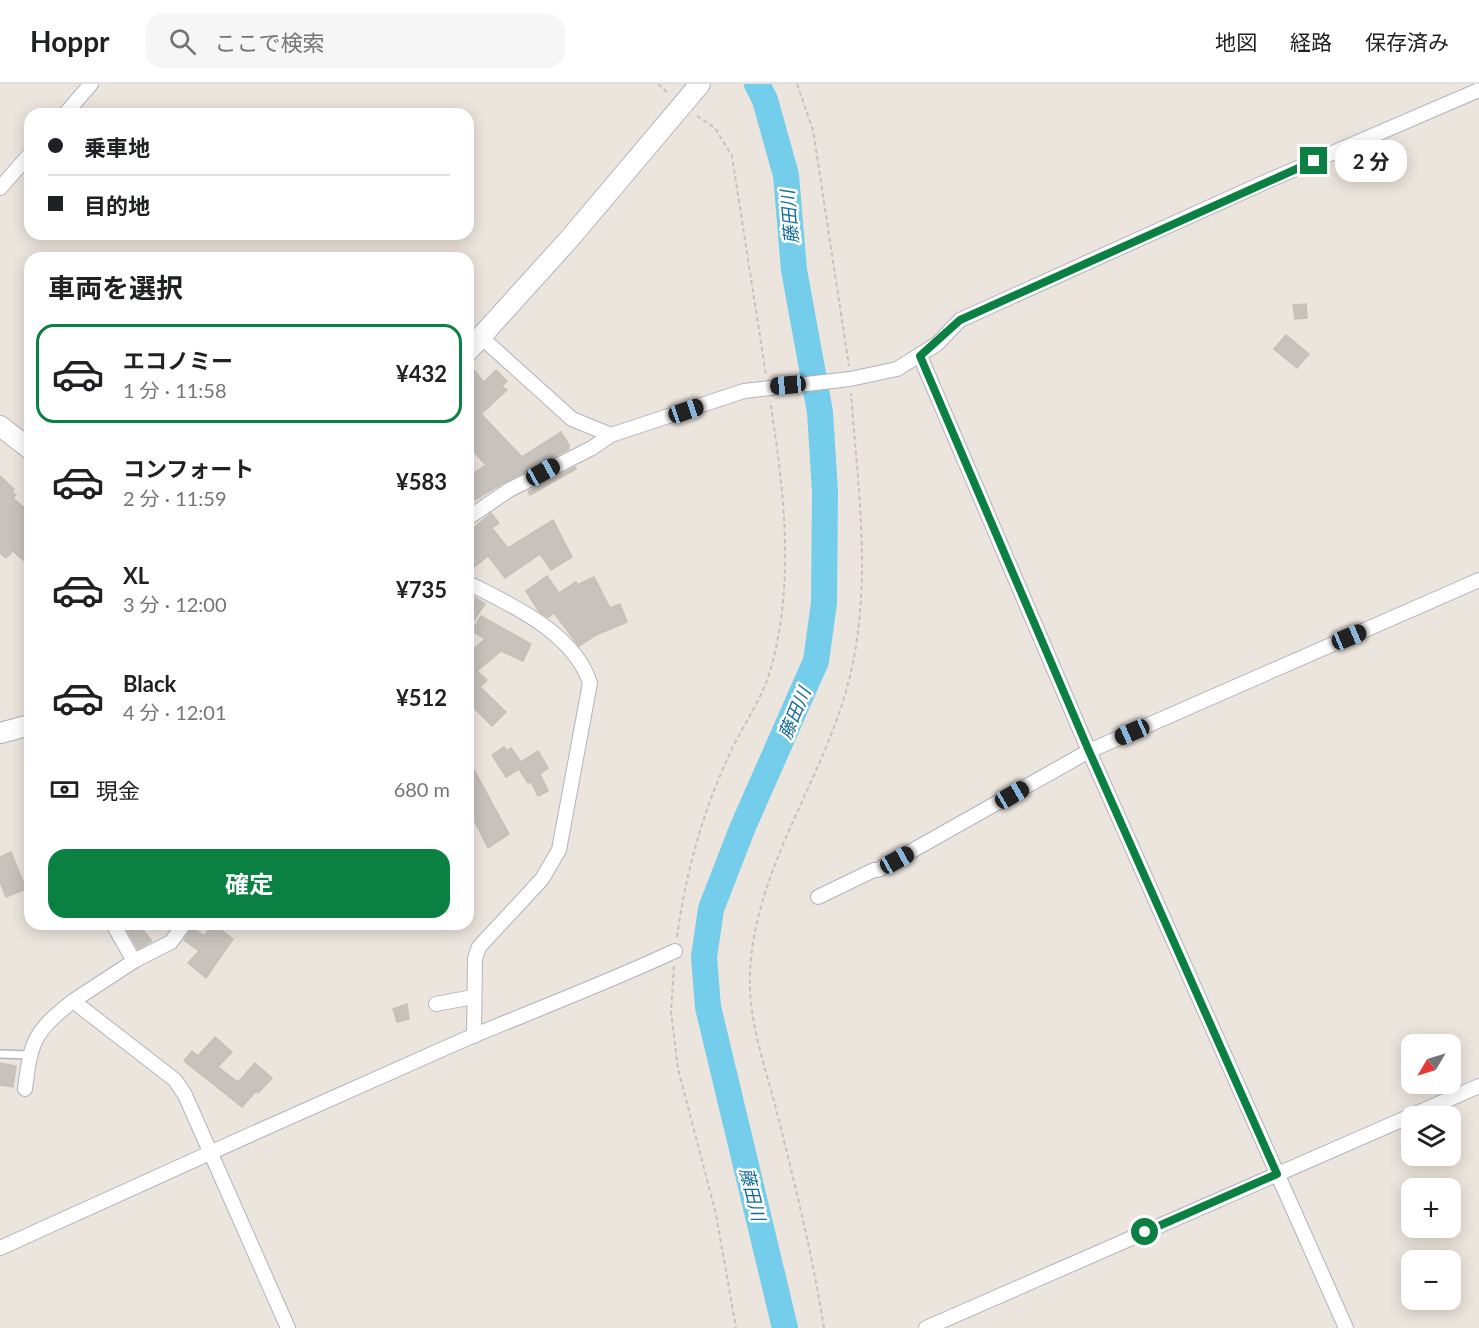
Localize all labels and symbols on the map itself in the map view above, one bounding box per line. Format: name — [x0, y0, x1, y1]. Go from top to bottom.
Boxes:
callout: 2 分 — [1335, 140, 1407, 182]
route end — [1300, 147, 1327, 174]
water label: 藤田川 — [776, 187, 802, 245]
car — [769, 374, 807, 396]
car — [666, 397, 706, 425]
car — [523, 455, 563, 489]
car — [1329, 622, 1369, 652]
water label: 藤田川 — [773, 682, 815, 742]
car — [1112, 716, 1152, 748]
car — [992, 778, 1032, 812]
car — [877, 843, 917, 877]
north arrow — [1401, 1034, 1461, 1094]
water label: 藤田川 — [736, 1165, 771, 1225]
route start — [1131, 1218, 1158, 1245]

